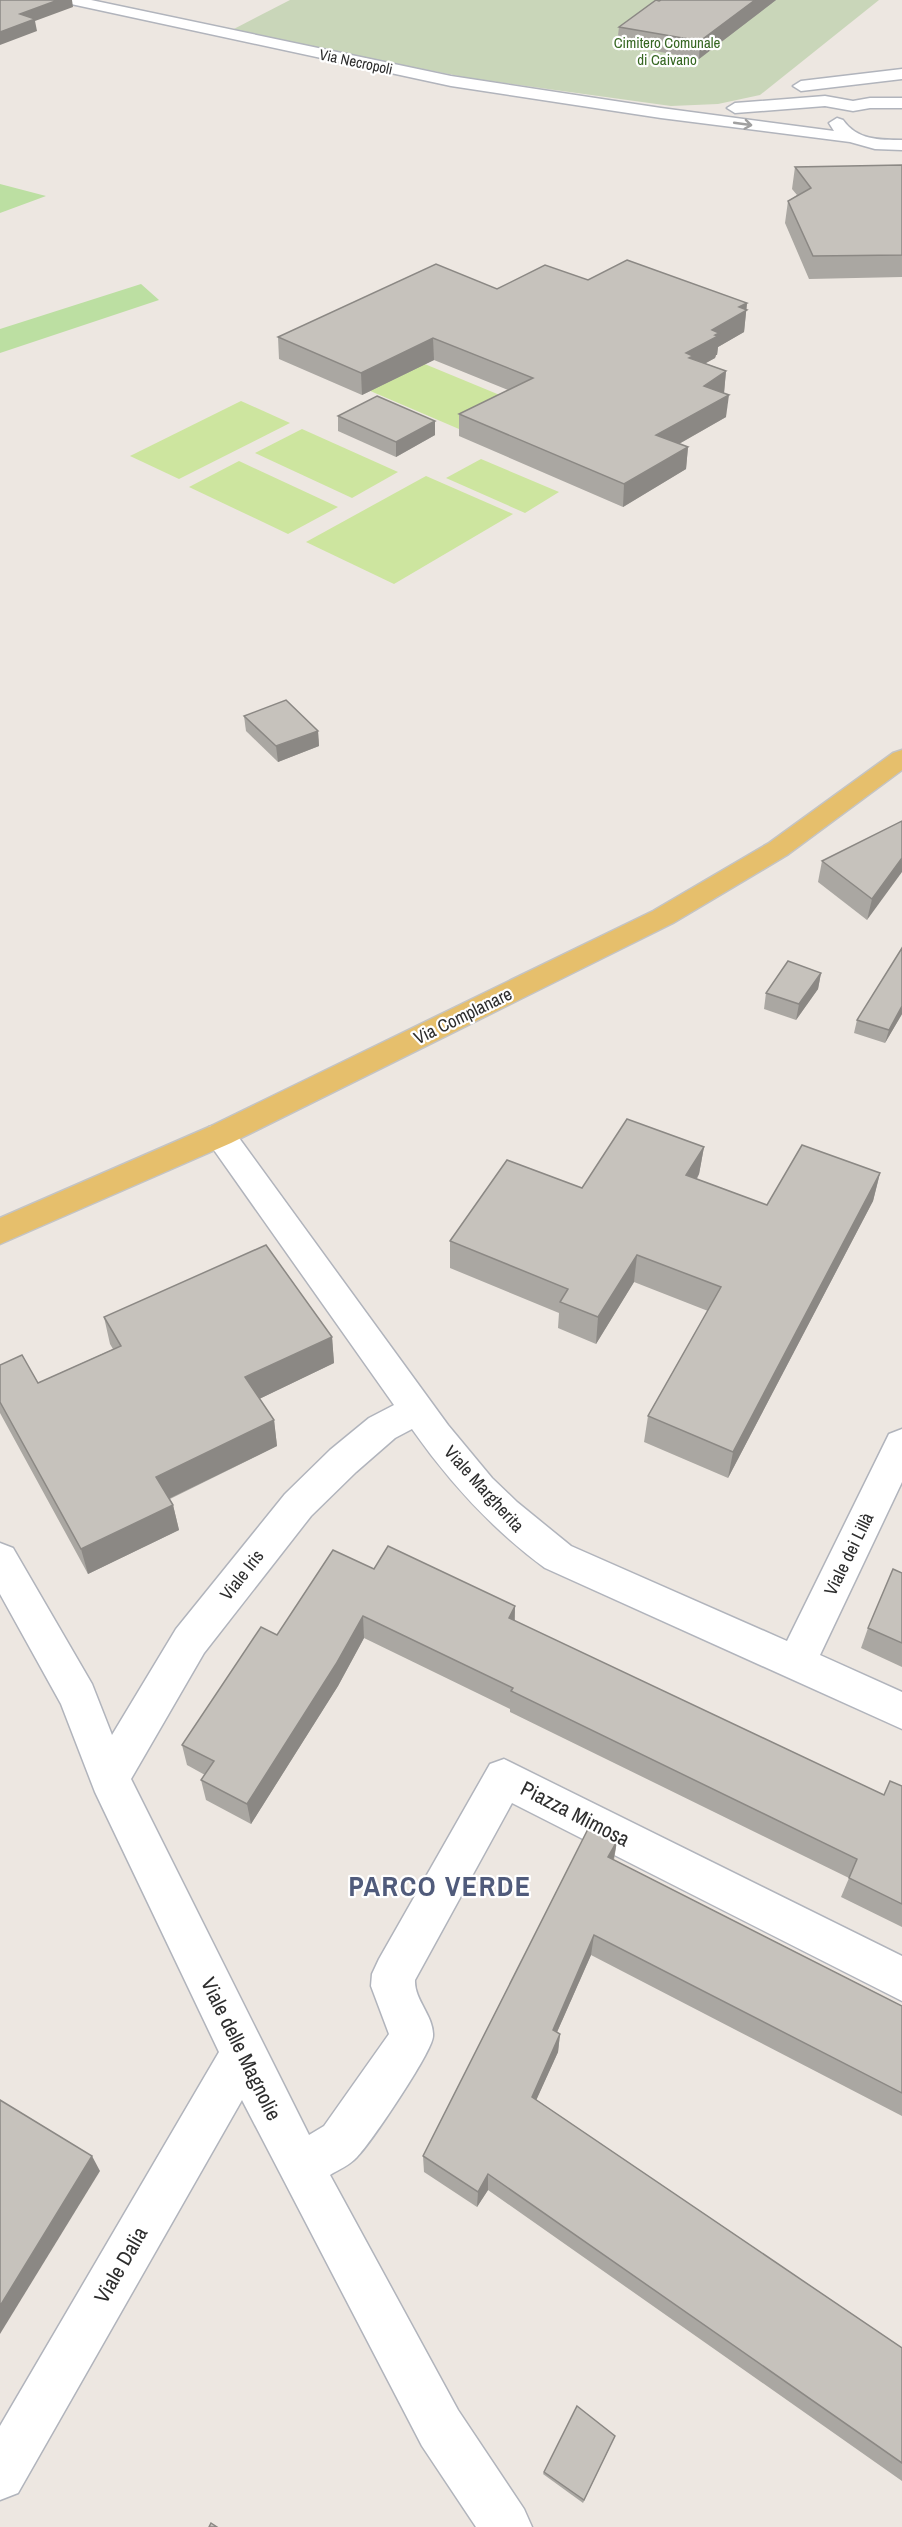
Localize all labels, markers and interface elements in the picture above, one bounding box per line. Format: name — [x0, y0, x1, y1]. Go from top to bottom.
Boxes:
park label: Cimitero Comunale di Caivano — [614, 32, 720, 70]
street label: Via Necropoli — [318, 44, 395, 80]
one-way arrow — [732, 119, 752, 130]
street label: Via Complanare — [409, 981, 516, 1050]
street label: Viale Margherita — [439, 1440, 530, 1537]
street label: Viale dei Lillà — [818, 1508, 879, 1599]
street label: Viale Iris — [214, 1544, 269, 1605]
street label: Piazza Mimosa — [516, 1774, 635, 1854]
district label: PARCO VERDE — [348, 1867, 532, 1905]
street label: Viale delle Magnolie — [194, 1972, 289, 2125]
street label: Viale Dalia — [87, 2221, 154, 2308]

